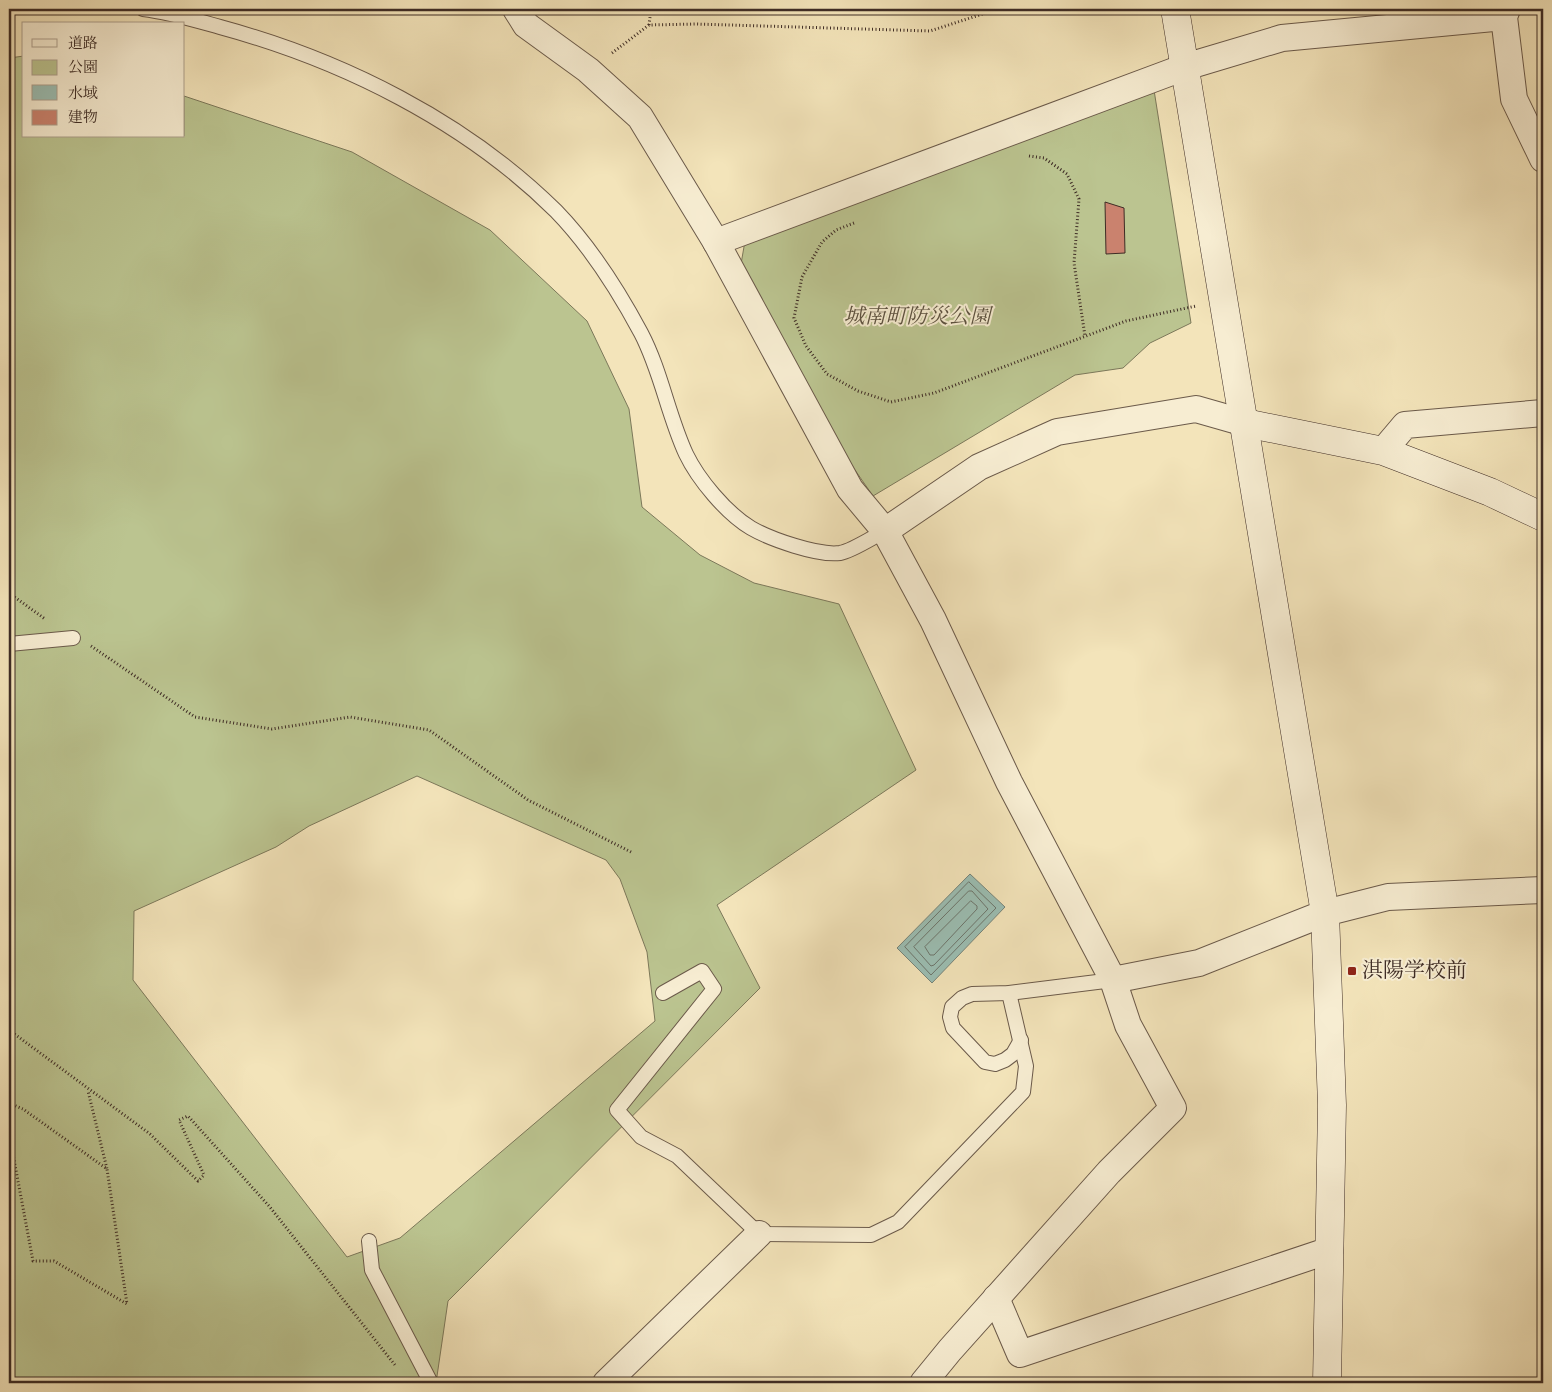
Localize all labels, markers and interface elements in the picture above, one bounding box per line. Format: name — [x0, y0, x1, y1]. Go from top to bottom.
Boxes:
legend — [22, 22, 185, 138]
text: 道路 — [68, 34, 98, 53]
text: 公園 — [68, 58, 98, 77]
text: 水域 — [68, 84, 98, 103]
text: 建物 — [68, 108, 98, 127]
park label: 城南町防災公園 — [844, 304, 993, 330]
place label: 淇陽学校前 — [1362, 958, 1467, 984]
marker: 淇陽学校前 — [1346, 965, 1358, 977]

